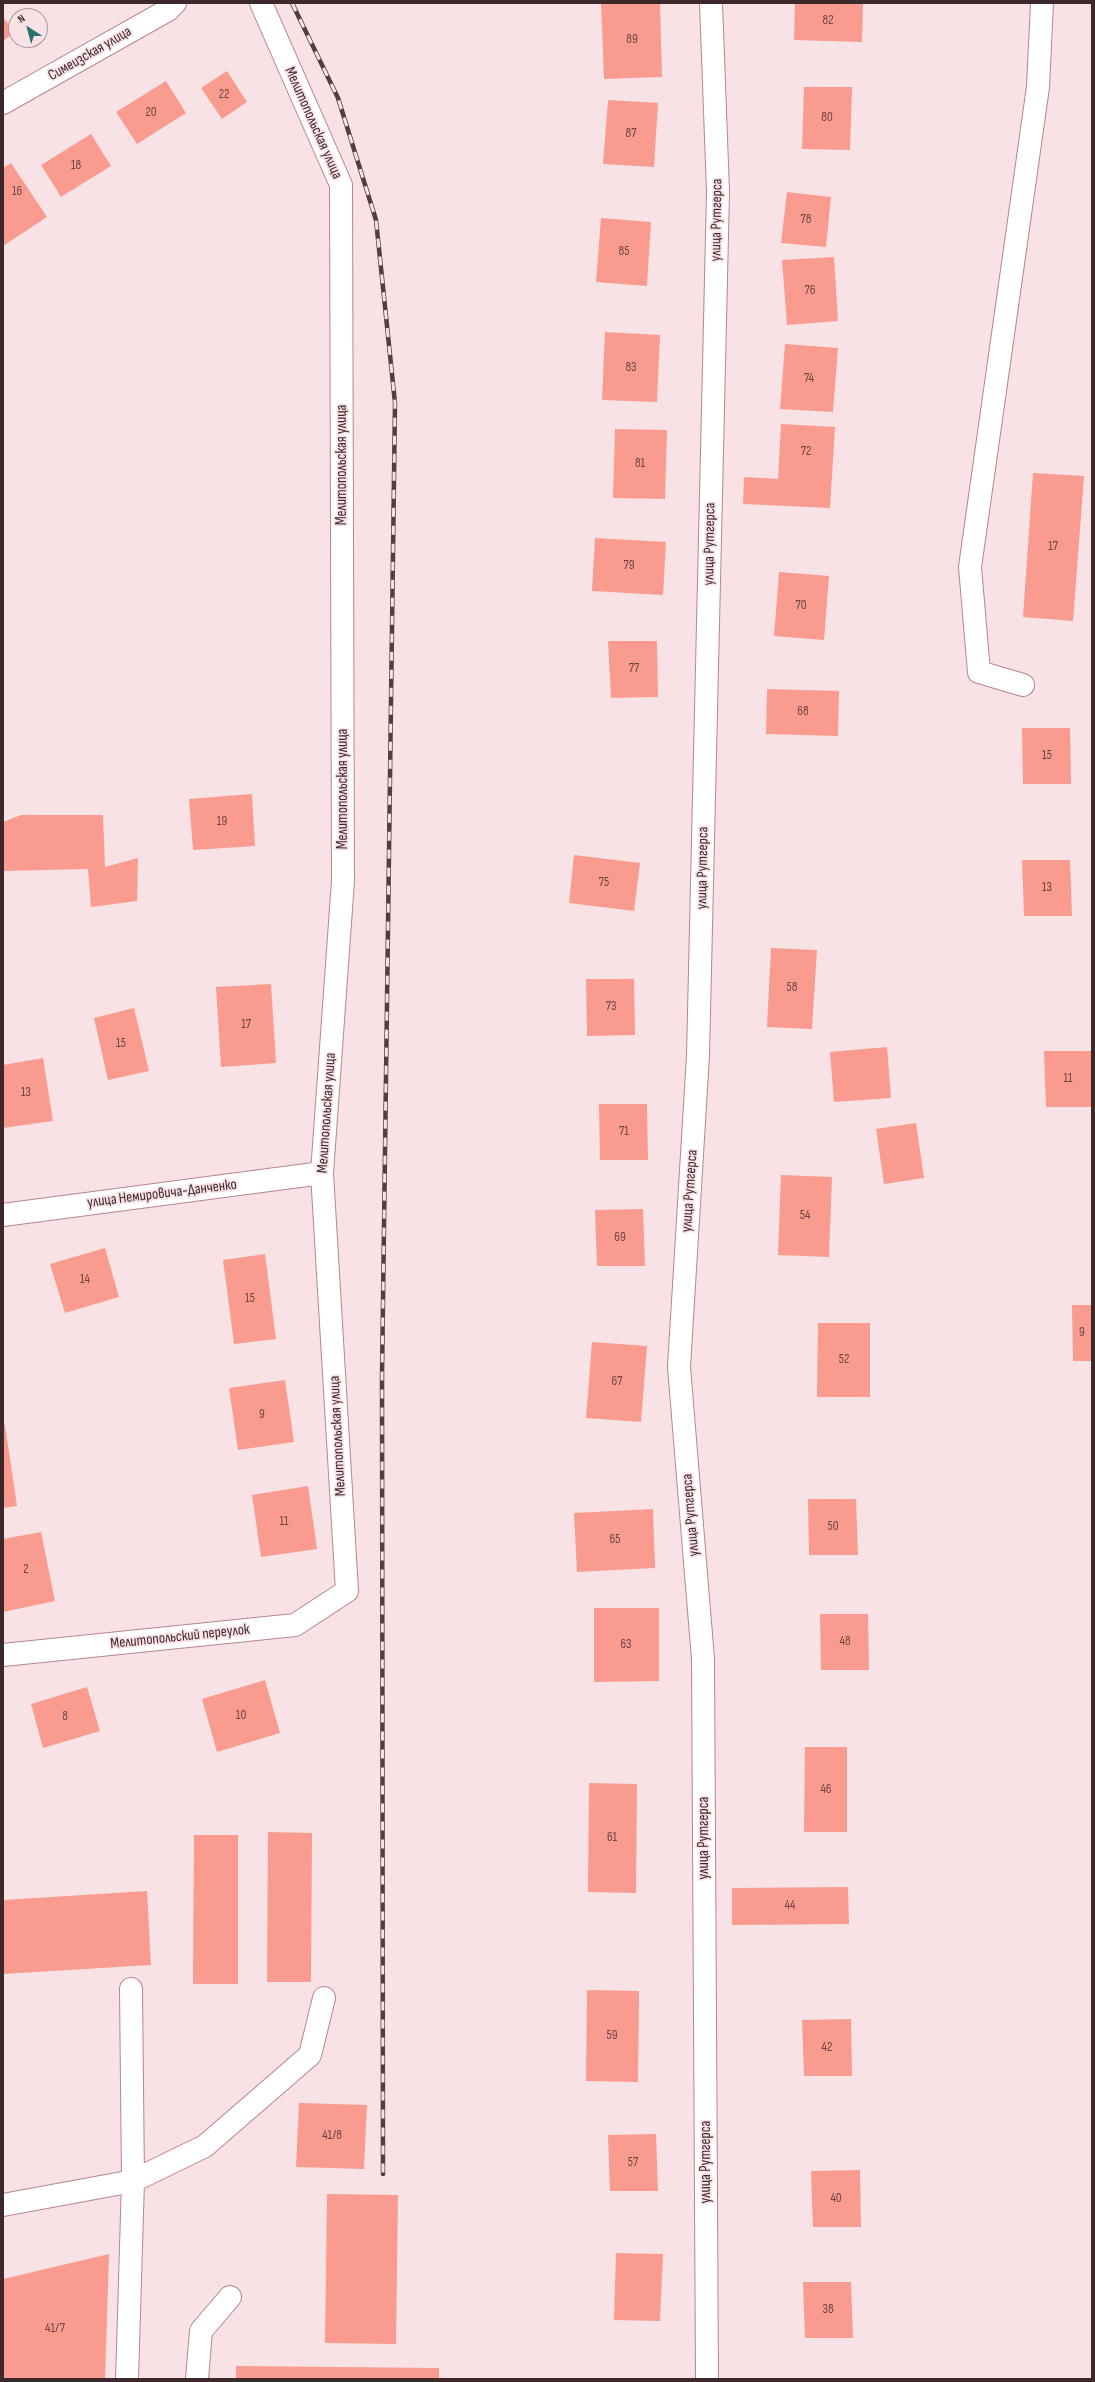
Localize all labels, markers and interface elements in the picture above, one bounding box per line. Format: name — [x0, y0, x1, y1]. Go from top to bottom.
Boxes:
north arrow — [8, 8, 48, 48]
text: N — [15, 12, 27, 26]
house number: 82 — [822, 13, 834, 29]
street label: Симеизская улица — [45, 23, 135, 85]
house number: 89 — [626, 32, 638, 48]
street label: Мелитопольская улица — [280, 64, 346, 182]
house number: 22 — [219, 87, 229, 103]
house number: 20 — [145, 105, 157, 121]
house number: 80 — [821, 110, 833, 126]
house number: 87 — [626, 126, 636, 142]
house number: 18 — [71, 158, 81, 174]
street label: улица Рутгерса — [707, 178, 727, 262]
house number: 16 — [12, 184, 22, 200]
house number: 78 — [801, 212, 811, 228]
house number: 85 — [619, 244, 629, 260]
house number: 76 — [805, 283, 815, 299]
house number: 83 — [625, 360, 637, 376]
house number: 74 — [804, 371, 814, 387]
street label: Мелитопольская улица — [333, 405, 351, 525]
house number: 72 — [801, 444, 811, 460]
house number: 81 — [635, 456, 645, 472]
street label: улица Рутгерса — [700, 502, 720, 586]
house number: 17 — [1048, 539, 1058, 555]
house number: 79 — [624, 558, 634, 574]
house number: 70 — [796, 598, 806, 614]
house number: 77 — [629, 661, 639, 677]
house number: 68 — [797, 704, 809, 720]
street label: Мелитопольская улица — [334, 729, 352, 849]
house number: 15 — [1042, 748, 1052, 764]
house number: 19 — [217, 814, 227, 830]
street label: улица Рутгерса — [693, 826, 713, 910]
house number: 75 — [599, 875, 609, 891]
house number: 13 — [1042, 880, 1052, 896]
house number: 58 — [787, 980, 797, 996]
house number: 73 — [606, 999, 616, 1015]
house number: 17 — [241, 1017, 251, 1033]
house number: 15 — [116, 1036, 126, 1052]
street label: Мелитопольская улица — [314, 1052, 340, 1174]
house number: 11 — [1063, 1071, 1073, 1087]
house number: 13 — [21, 1085, 31, 1101]
house number: 71 — [619, 1124, 629, 1140]
street label: улица Рутгерса — [678, 1149, 702, 1233]
street label: улица Немировича-Данченко — [86, 1176, 238, 1212]
house number: 54 — [800, 1208, 810, 1224]
house number: 69 — [614, 1230, 626, 1246]
house number: 14 — [80, 1272, 90, 1288]
house number: 15 — [245, 1291, 255, 1307]
house number: 9 — [1079, 1325, 1085, 1341]
house number: 52 — [839, 1352, 849, 1368]
house number: 67 — [612, 1374, 622, 1390]
street label: Мелитопольская улица — [326, 1375, 350, 1497]
house number: 9 — [259, 1407, 265, 1423]
street label: улица Рутгерса — [678, 1473, 704, 1557]
house number: 11 — [279, 1514, 289, 1530]
house number: 50 — [827, 1519, 839, 1535]
house number: 65 — [610, 1532, 620, 1548]
house number: 2 — [23, 1562, 29, 1578]
street label: Мелитопольский переулок — [109, 1621, 251, 1653]
house number: 48 — [839, 1634, 851, 1650]
house number: 63 — [620, 1637, 632, 1653]
house number: 10 — [236, 1708, 246, 1724]
house number: 8 — [62, 1709, 68, 1725]
house number: 46 — [820, 1782, 832, 1798]
street label: улица Рутгерса — [695, 1797, 713, 1879]
house number: 61 — [607, 1830, 617, 1846]
house number: 44 — [785, 1898, 795, 1914]
house number: 59 — [607, 2028, 617, 2044]
house number: 42 — [822, 2040, 832, 2056]
street label: улица Рутгерса — [697, 2121, 715, 2203]
house number: 41/8 — [322, 2128, 342, 2144]
house number: 57 — [628, 2155, 638, 2171]
house number: 40 — [830, 2191, 842, 2207]
house number: 38 — [822, 2302, 834, 2318]
house number: 41/7 — [45, 2321, 65, 2337]

